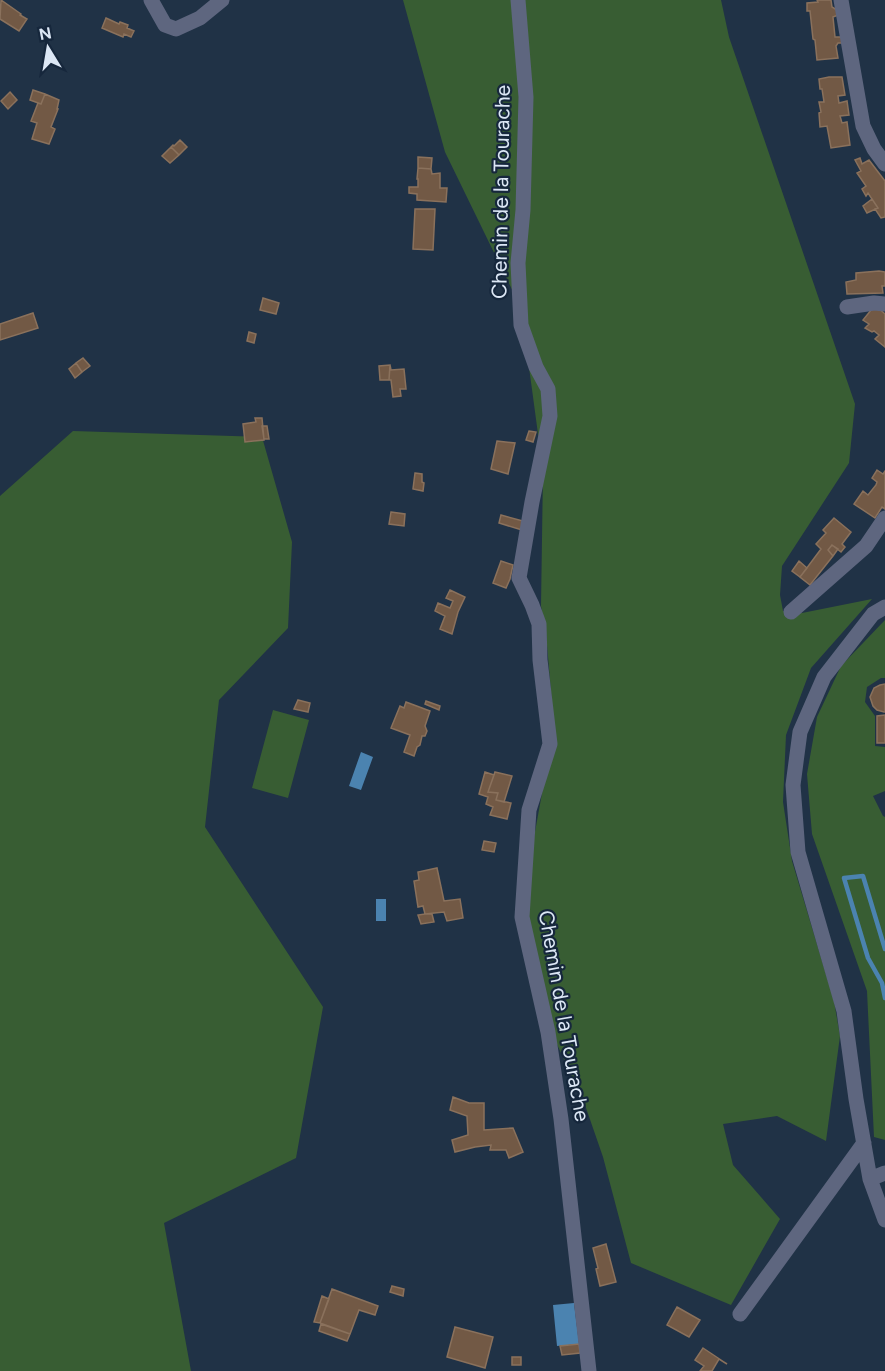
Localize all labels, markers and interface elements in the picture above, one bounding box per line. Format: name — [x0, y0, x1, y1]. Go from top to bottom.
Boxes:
north arrow — [18, 18, 78, 78]
text: N — [37, 23, 53, 44]
street label: Chemin de la Tourache — [486, 85, 515, 299]
street label: Chemin de la Tourache — [534, 908, 595, 1123]

